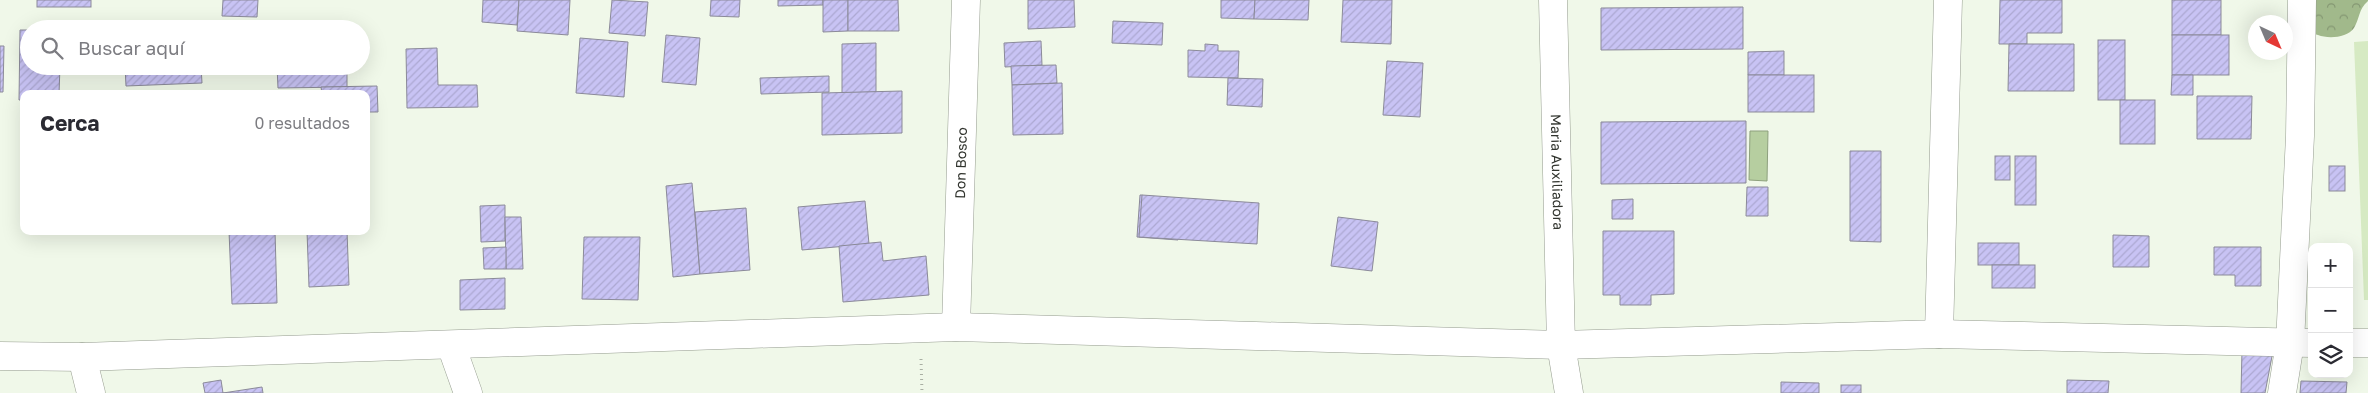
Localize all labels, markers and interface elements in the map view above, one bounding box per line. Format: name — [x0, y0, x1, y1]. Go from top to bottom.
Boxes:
north arrow — [2248, 15, 2293, 60]
search box — [20, 20, 370, 75]
icon: search — [38, 34, 66, 62]
text: Buscar aquí — [78, 36, 185, 59]
text: Cerca — [40, 110, 99, 136]
text: 0 resultados — [254, 113, 350, 133]
street label: Maria Auxiliadora — [1548, 114, 1567, 230]
street label: Don Bosco — [951, 127, 970, 199]
map controls — [2308, 243, 2353, 378]
button: + — [2308, 243, 2353, 288]
button: − — [2308, 288, 2353, 333]
button: layers — [2308, 333, 2353, 378]

